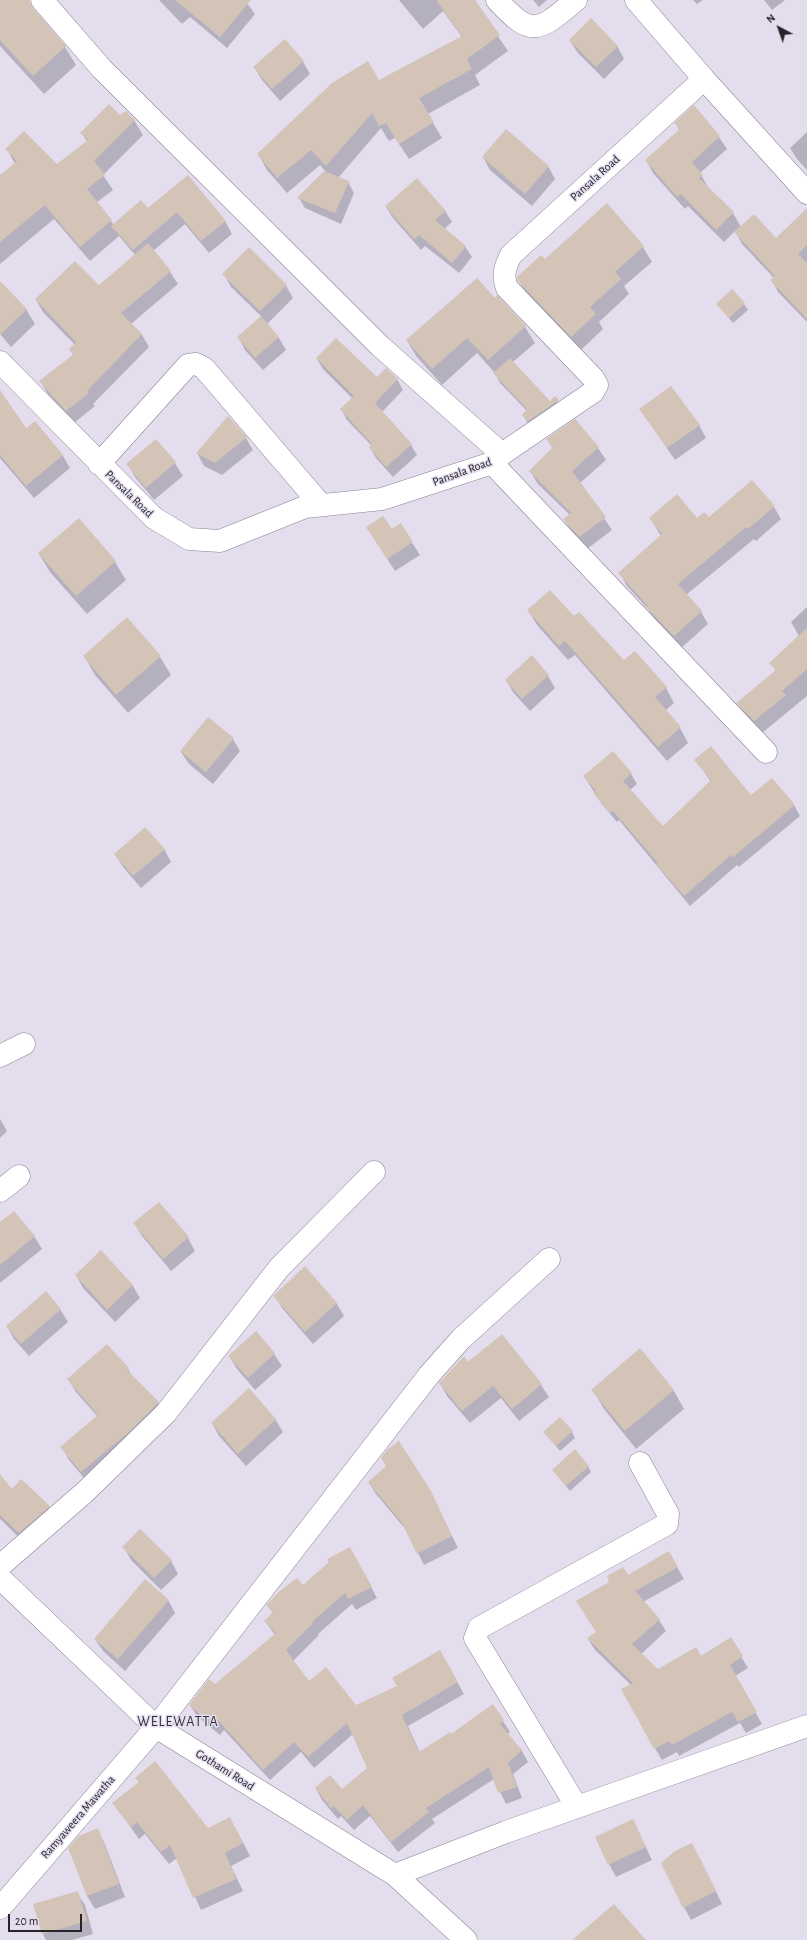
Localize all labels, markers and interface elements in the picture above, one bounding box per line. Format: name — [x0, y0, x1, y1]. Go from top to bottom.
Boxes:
north arrow — [759, 8, 799, 48]
text: N — [764, 12, 777, 25]
street label: Pansala Road — [567, 152, 623, 204]
street label: Pansala Road — [430, 455, 494, 489]
street label: Pansala Road — [102, 467, 156, 521]
district label: WELEWATTA — [137, 1714, 219, 1730]
street label: Gothami Road — [193, 1746, 257, 1794]
street label: Ramyaweera Mawatha — [38, 1772, 118, 1862]
scale bar — [10, 1906, 84, 1932]
text: 20 m — [15, 1915, 38, 1927]

